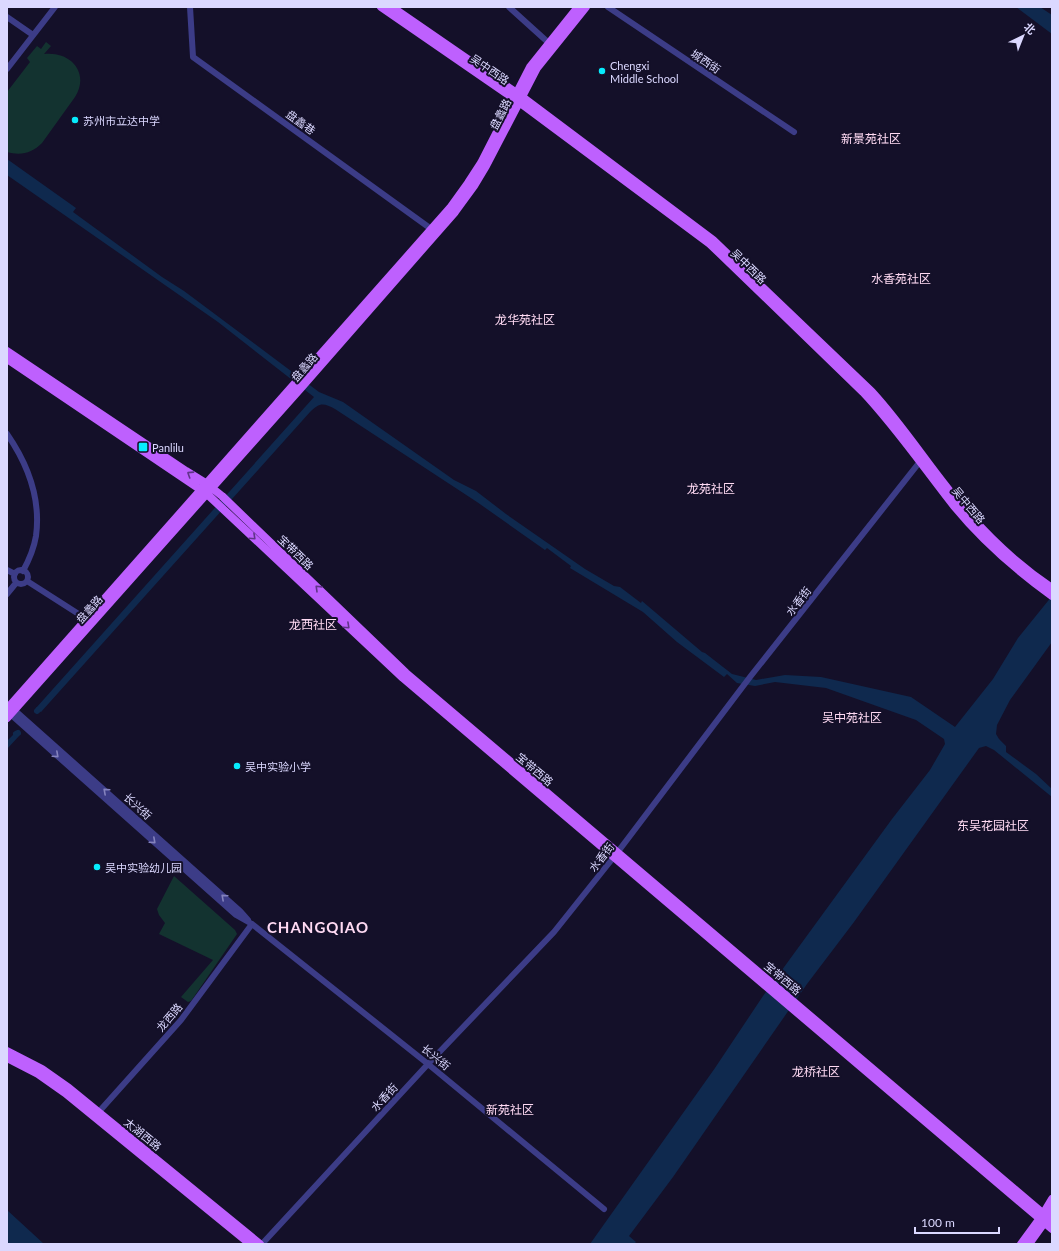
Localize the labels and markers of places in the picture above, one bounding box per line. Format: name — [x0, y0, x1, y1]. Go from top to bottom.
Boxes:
place label: Chengxi Middle School — [610, 59, 679, 85]
marker: Chengxi Middle School — [597, 66, 607, 76]
place label: 苏州市立达中学 — [83, 114, 160, 127]
marker: 苏州市立达中学 — [70, 115, 80, 125]
marker: Panlilu — [137, 441, 149, 453]
place label: Panlilu — [152, 441, 184, 454]
place label: 吴中实验小学 — [245, 760, 311, 773]
marker: 吴中实验小学 — [232, 761, 242, 771]
place label: 吴中实验幼儿园 — [105, 861, 182, 874]
marker: 吴中实验幼儿园 — [92, 862, 102, 872]

